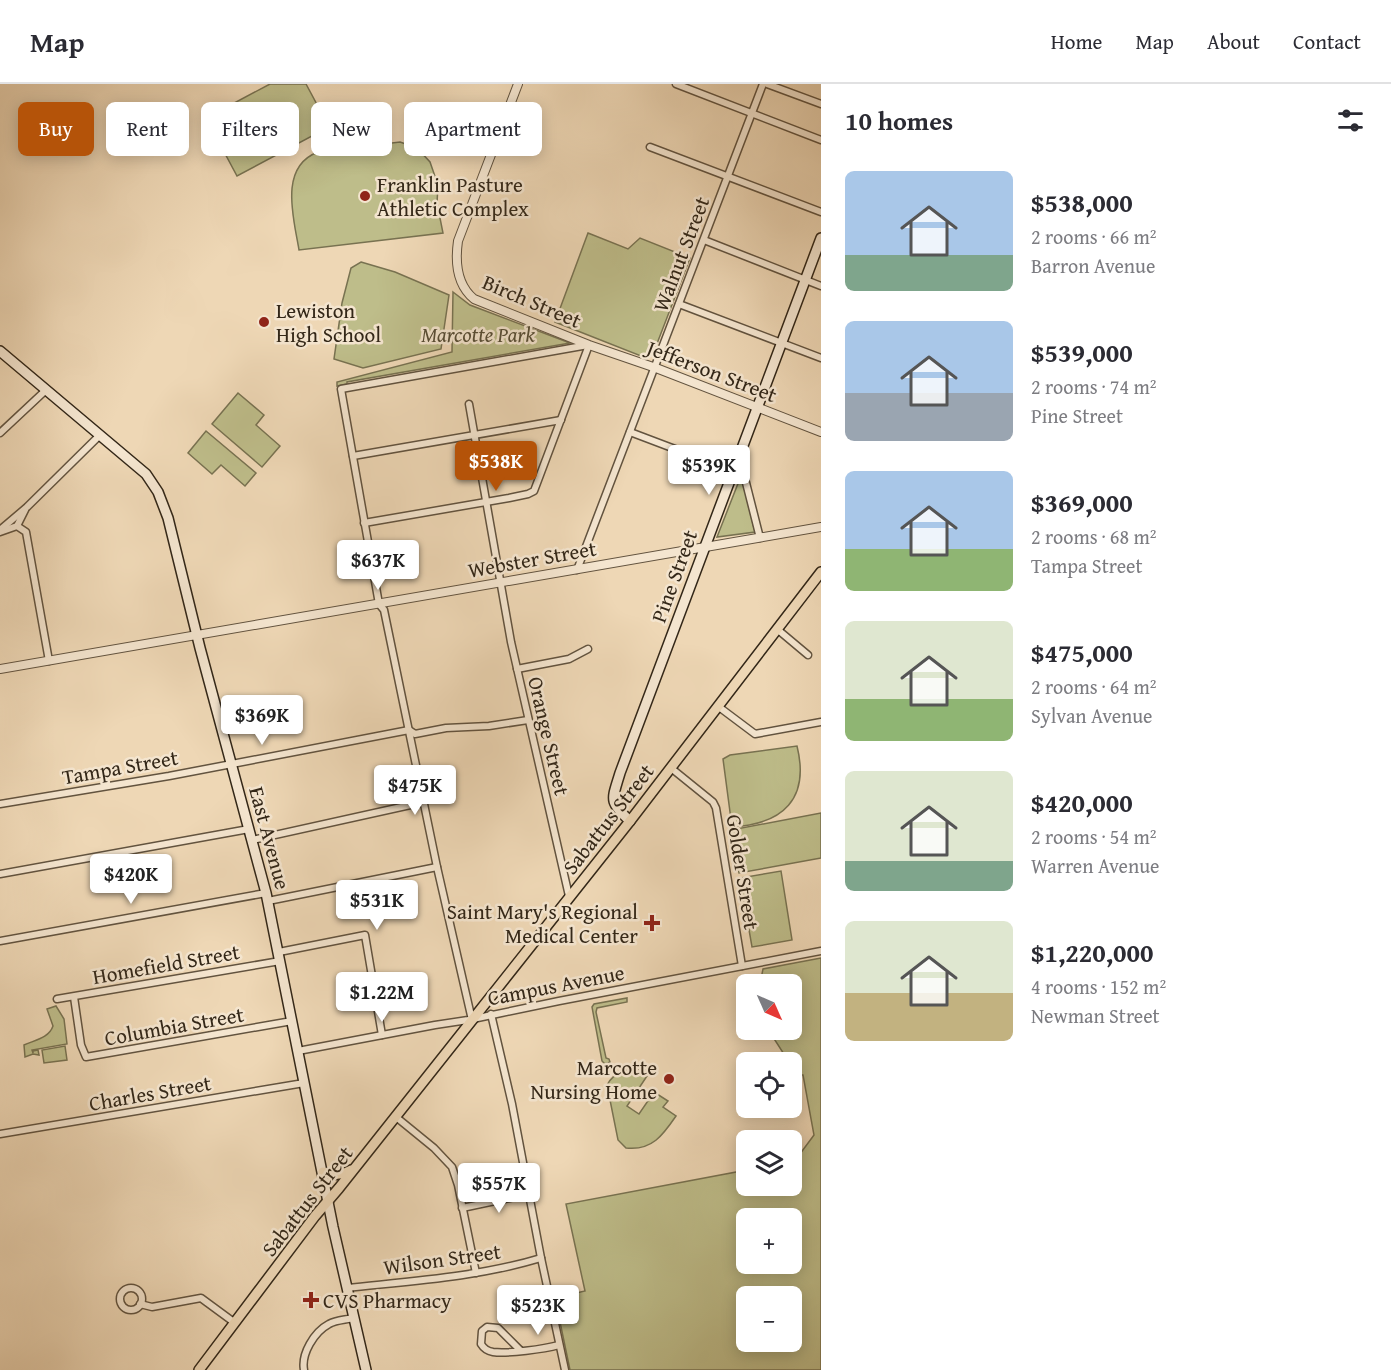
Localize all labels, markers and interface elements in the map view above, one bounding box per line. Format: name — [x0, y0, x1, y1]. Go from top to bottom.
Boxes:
text: Map — [30, 21, 84, 62]
text: Home — [1051, 26, 1102, 57]
text: Map — [1135, 26, 1174, 57]
text: About — [1207, 26, 1260, 57]
text: Contact — [1293, 26, 1361, 57]
text: 10 homes — [845, 101, 953, 140]
chip: Buy — [18, 102, 94, 156]
chip: Rent — [106, 102, 189, 156]
chip: Filters — [201, 102, 299, 156]
chip: New — [311, 102, 392, 156]
chip: Apartment — [404, 102, 542, 156]
icon: filters — [1334, 104, 1367, 137]
place label: Franklin Pasture Athletic Complex — [377, 169, 529, 224]
text: $538,000 — [1031, 183, 1133, 222]
marker: Franklin Pasture Athletic Complex — [358, 189, 372, 203]
street label: Walnut Street — [645, 191, 717, 316]
icon: home — [893, 195, 965, 267]
text: 2 rooms · 66 m² — [1031, 222, 1157, 251]
text: Barron Avenue — [1031, 251, 1155, 280]
street label: Birch Street — [478, 266, 587, 336]
place label: Lewiston High School — [276, 295, 381, 350]
marker: Lewiston High School — [257, 315, 271, 329]
park label: Marcotte Park — [421, 319, 535, 350]
street label: Jefferson Street — [640, 331, 782, 410]
text: $539,000 — [1031, 333, 1133, 372]
icon: home — [893, 345, 965, 417]
text: 2 rooms · 74 m² — [1031, 372, 1157, 401]
text: Pine Street — [1031, 401, 1123, 430]
pin: $538K — [454, 441, 538, 492]
pin: $539K — [667, 445, 751, 496]
text: $538K — [469, 446, 523, 475]
text: $539K — [682, 450, 736, 479]
text: $369,000 — [1031, 483, 1133, 522]
icon: home — [893, 495, 965, 567]
text: 2 rooms · 68 m² — [1031, 522, 1157, 551]
street label: Pine Street — [643, 525, 705, 627]
street label: Webster Street — [465, 532, 599, 586]
pin: $637K — [336, 540, 420, 591]
text: $637K — [351, 545, 405, 574]
text: Tampa Street — [1031, 551, 1142, 580]
text: $475,000 — [1031, 633, 1133, 672]
icon: home — [893, 645, 965, 717]
text: 2 rooms · 64 m² — [1031, 672, 1157, 701]
street label: Orange Street — [520, 674, 578, 799]
pin: $369K — [220, 695, 304, 746]
text: $369K — [235, 700, 289, 729]
text: Sylvan Avenue — [1031, 701, 1152, 730]
street label: Tampa Street — [60, 741, 181, 792]
street label: Sabattus Street — [555, 756, 662, 881]
pin: $475K — [373, 765, 457, 816]
text: $475K — [388, 770, 442, 799]
street label: East Avenue — [241, 783, 299, 893]
text: $420,000 — [1031, 783, 1133, 822]
icon: home — [893, 795, 965, 867]
street label: Golder Street — [719, 812, 768, 933]
text: 2 rooms · 54 m² — [1031, 822, 1157, 851]
text: Warren Avenue — [1031, 851, 1159, 880]
pin: $420K — [89, 854, 173, 905]
text: $420K — [104, 859, 158, 888]
pin: $531K — [335, 880, 419, 931]
text: $531K — [350, 885, 404, 914]
place label: Saint Mary's Regional Medical Center — [447, 896, 638, 951]
marker: Saint Mary's Regional Medical Center — [643, 914, 661, 932]
text: $1,220,000 — [1031, 933, 1153, 972]
street label: Homefield Street — [90, 936, 243, 992]
icon: home — [893, 945, 965, 1017]
street label: Campus Avenue — [485, 957, 627, 1013]
pin: $1.22M — [333, 972, 431, 1023]
text: 4 rooms · 152 m² — [1031, 972, 1166, 1001]
north arrow — [736, 974, 802, 1040]
map controls — [736, 974, 802, 1352]
text: $1.22M — [350, 977, 414, 1006]
street label: Columbia Street — [102, 998, 247, 1054]
text: Newman Street — [1031, 1001, 1160, 1030]
place label: Marcotte Nursing Home — [530, 1052, 657, 1107]
button: locate — [736, 1052, 802, 1118]
street label: Charles Street — [86, 1067, 214, 1119]
marker: Marcotte Nursing Home — [662, 1072, 676, 1086]
button: layers — [736, 1130, 802, 1196]
street label: Sabattus Street — [254, 1138, 361, 1263]
pin: $557K — [457, 1163, 541, 1214]
text: $557K — [472, 1168, 526, 1197]
button: + — [736, 1208, 802, 1274]
street label: Wilson Street — [381, 1235, 503, 1283]
place label: CVS Pharmacy — [323, 1285, 452, 1316]
pin: $523K — [496, 1285, 580, 1336]
button: − — [736, 1286, 802, 1352]
text: $523K — [511, 1290, 565, 1319]
marker: CVS Pharmacy — [304, 1293, 318, 1307]

